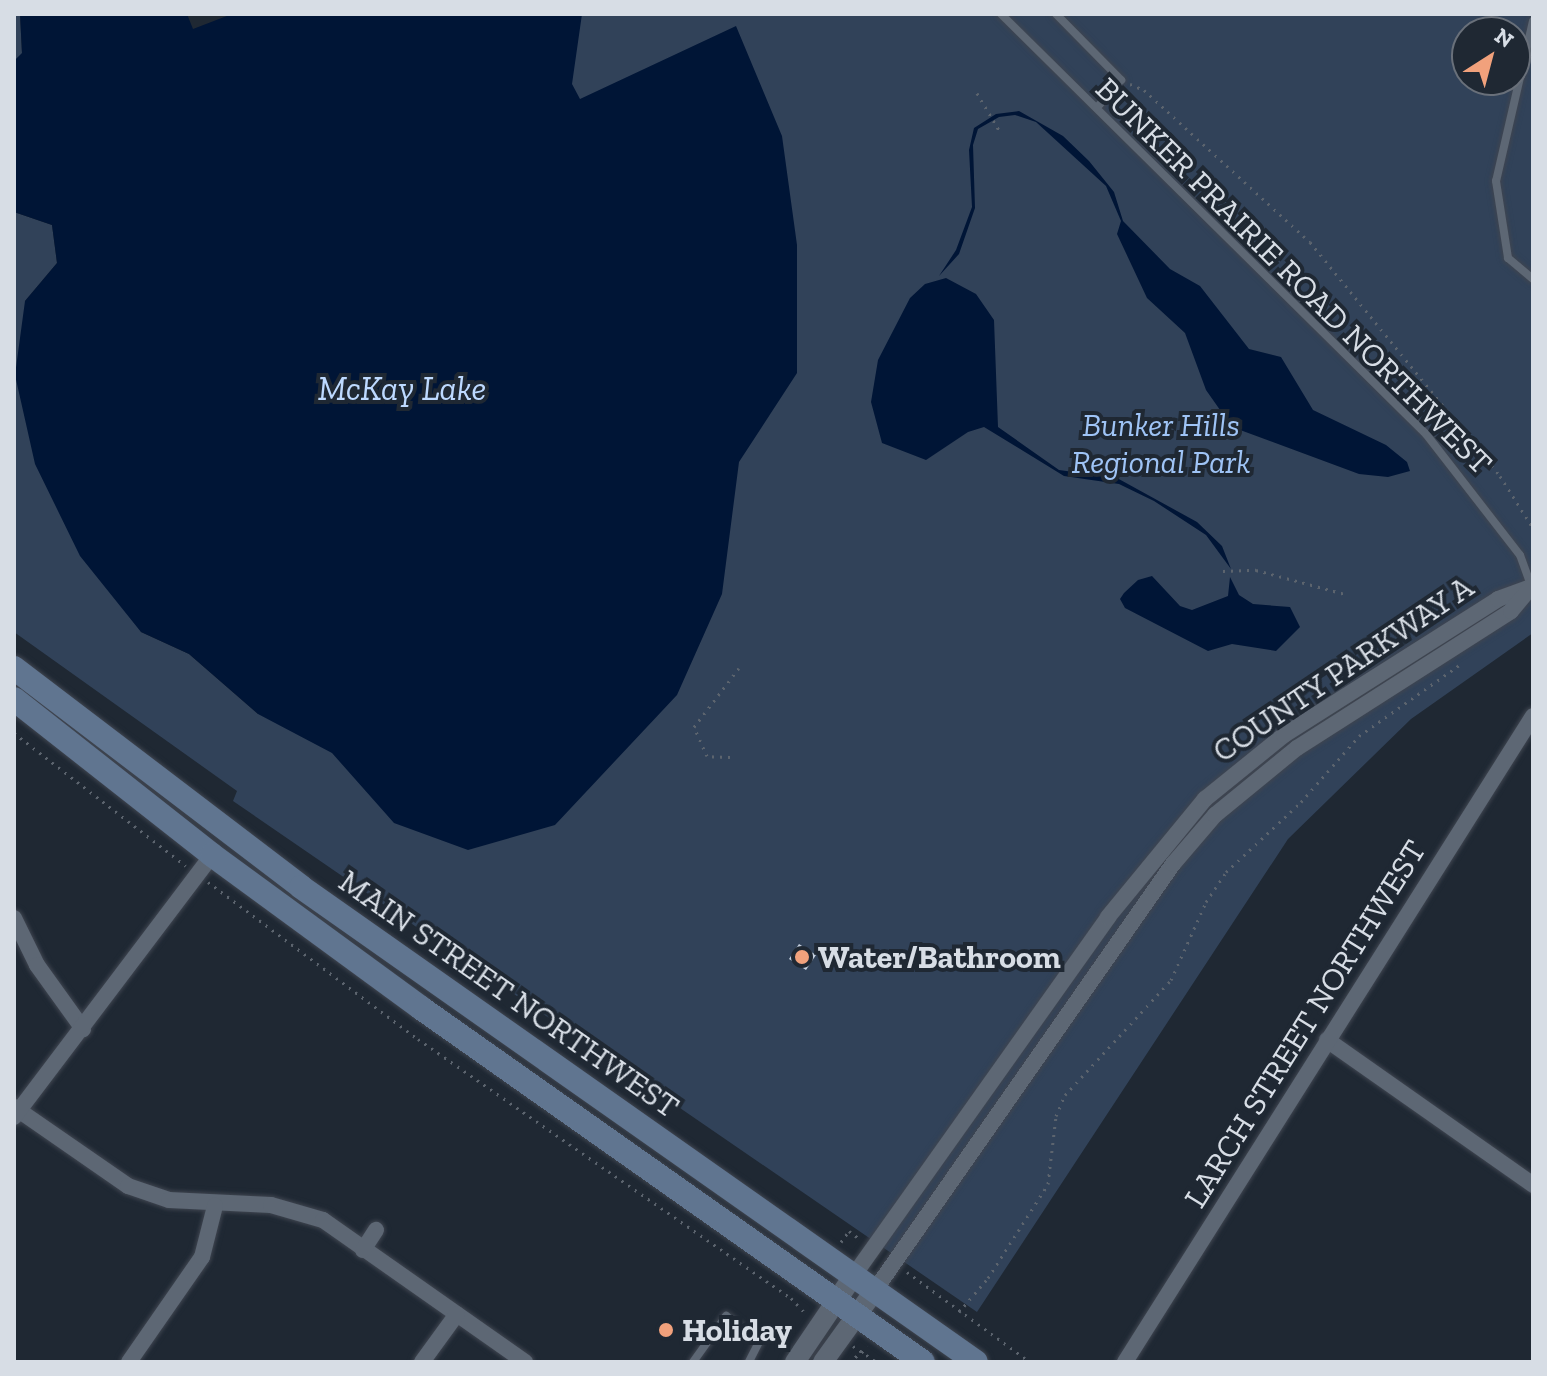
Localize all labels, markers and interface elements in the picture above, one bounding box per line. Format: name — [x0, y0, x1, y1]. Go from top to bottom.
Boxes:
north arrow — [1451, 16, 1531, 96]
text: N — [1490, 22, 1519, 54]
street label: BUNKER PRAIRIE ROAD NORTHWEST — [1088, 70, 1500, 482]
water label: McKay Lake — [318, 369, 486, 409]
park label: Bunker Hills Regional Park — [1071, 407, 1251, 482]
street label: COUNTY PARKWAY A — [1204, 567, 1482, 771]
street label: LARCH STREET NORTHWEST — [1176, 833, 1434, 1215]
street label: MAIN STREET NORTHWEST — [331, 862, 687, 1126]
place label: Water/Bathroom — [818, 938, 1061, 976]
marker: Water/Bathroom — [793, 948, 811, 966]
place label: Holiday — [682, 1311, 792, 1349]
marker: Holiday — [657, 1321, 675, 1339]

